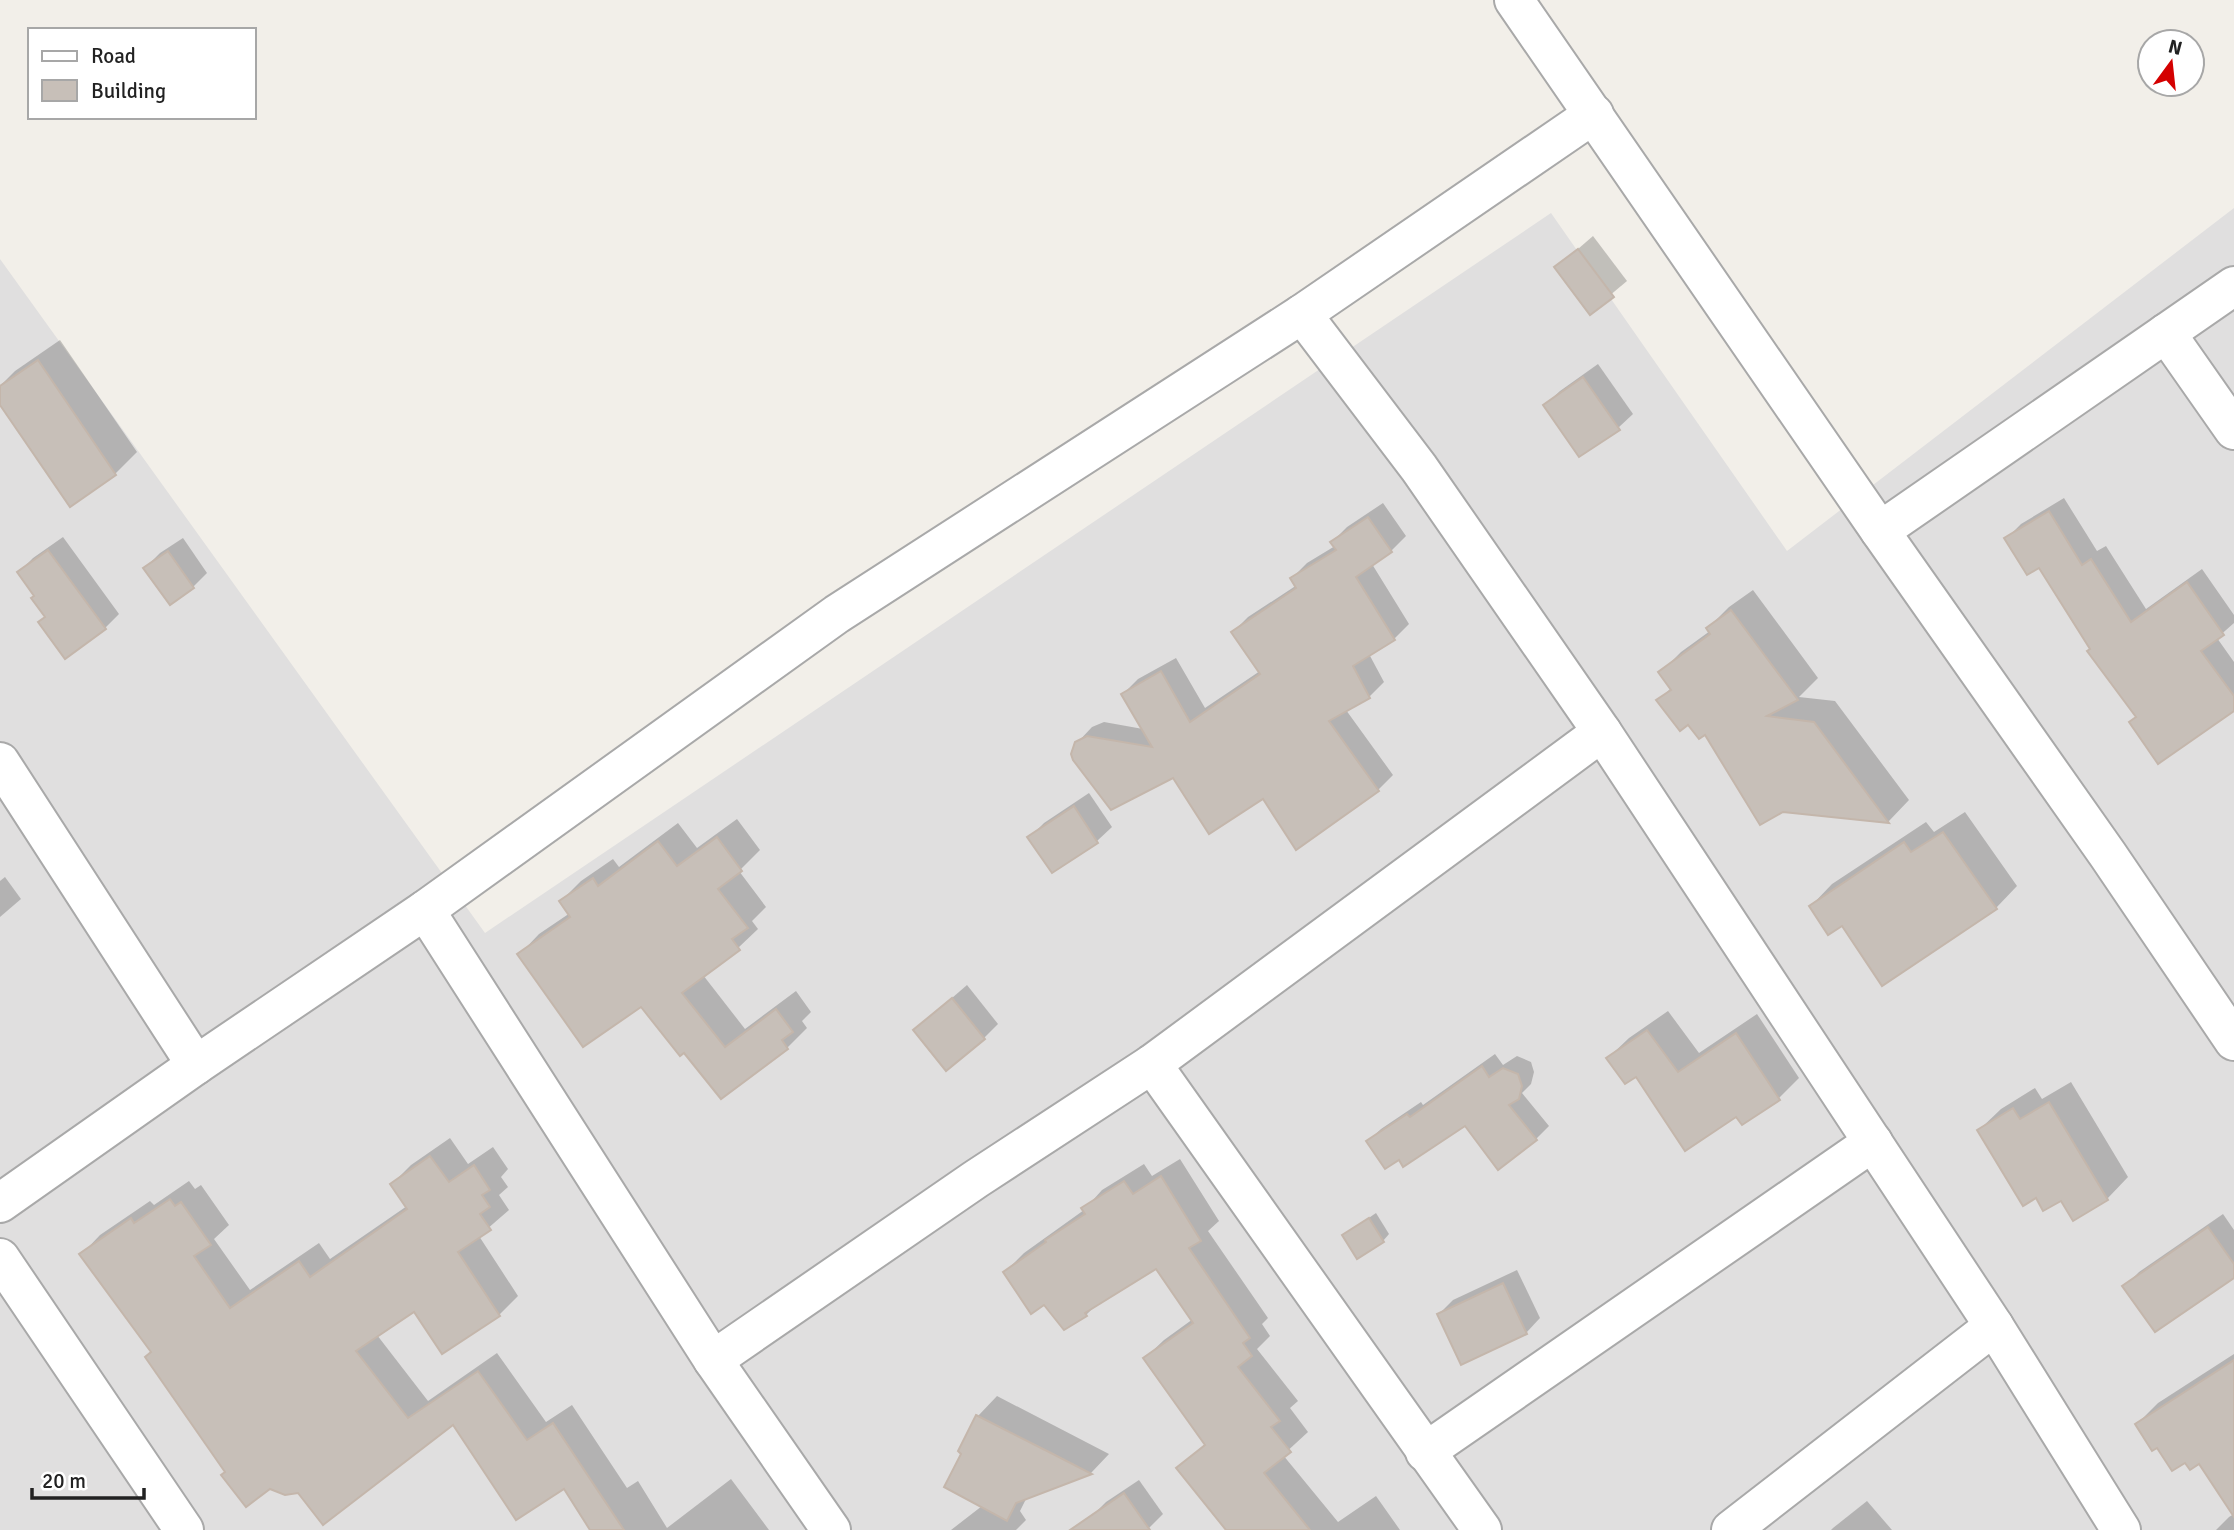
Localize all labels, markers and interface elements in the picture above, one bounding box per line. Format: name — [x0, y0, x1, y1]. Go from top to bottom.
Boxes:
legend — [28, 28, 256, 119]
north arrow — [2136, 28, 2206, 98]
text: N — [2166, 34, 2185, 61]
text: Road — [91, 43, 136, 69]
text: Building — [91, 78, 166, 104]
scale bar — [32, 1456, 144, 1500]
text: 20 m — [42, 1468, 86, 1494]

